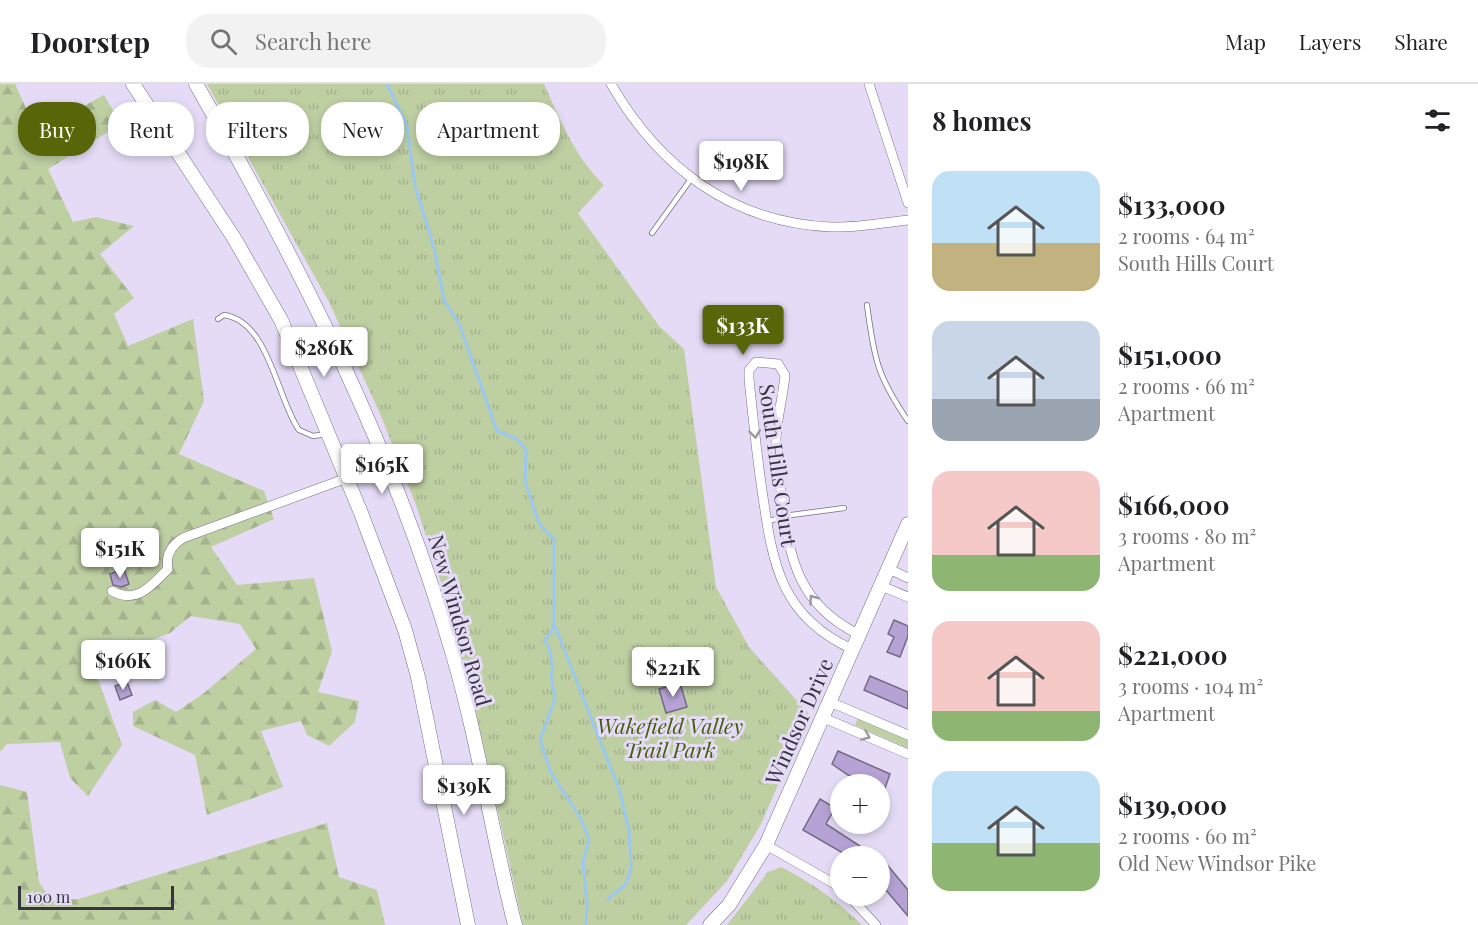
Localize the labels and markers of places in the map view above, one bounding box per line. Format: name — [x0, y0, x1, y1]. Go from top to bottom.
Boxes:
pin: $198K — [699, 141, 783, 192]
pin: $133K — [701, 305, 785, 356]
pin: $286K — [282, 327, 366, 378]
pin: $165K — [340, 444, 424, 495]
pin: $151K — [78, 528, 162, 579]
pin: $166K — [81, 640, 165, 691]
pin: $221K — [631, 647, 715, 698]
pin: $139K — [422, 765, 506, 816]

